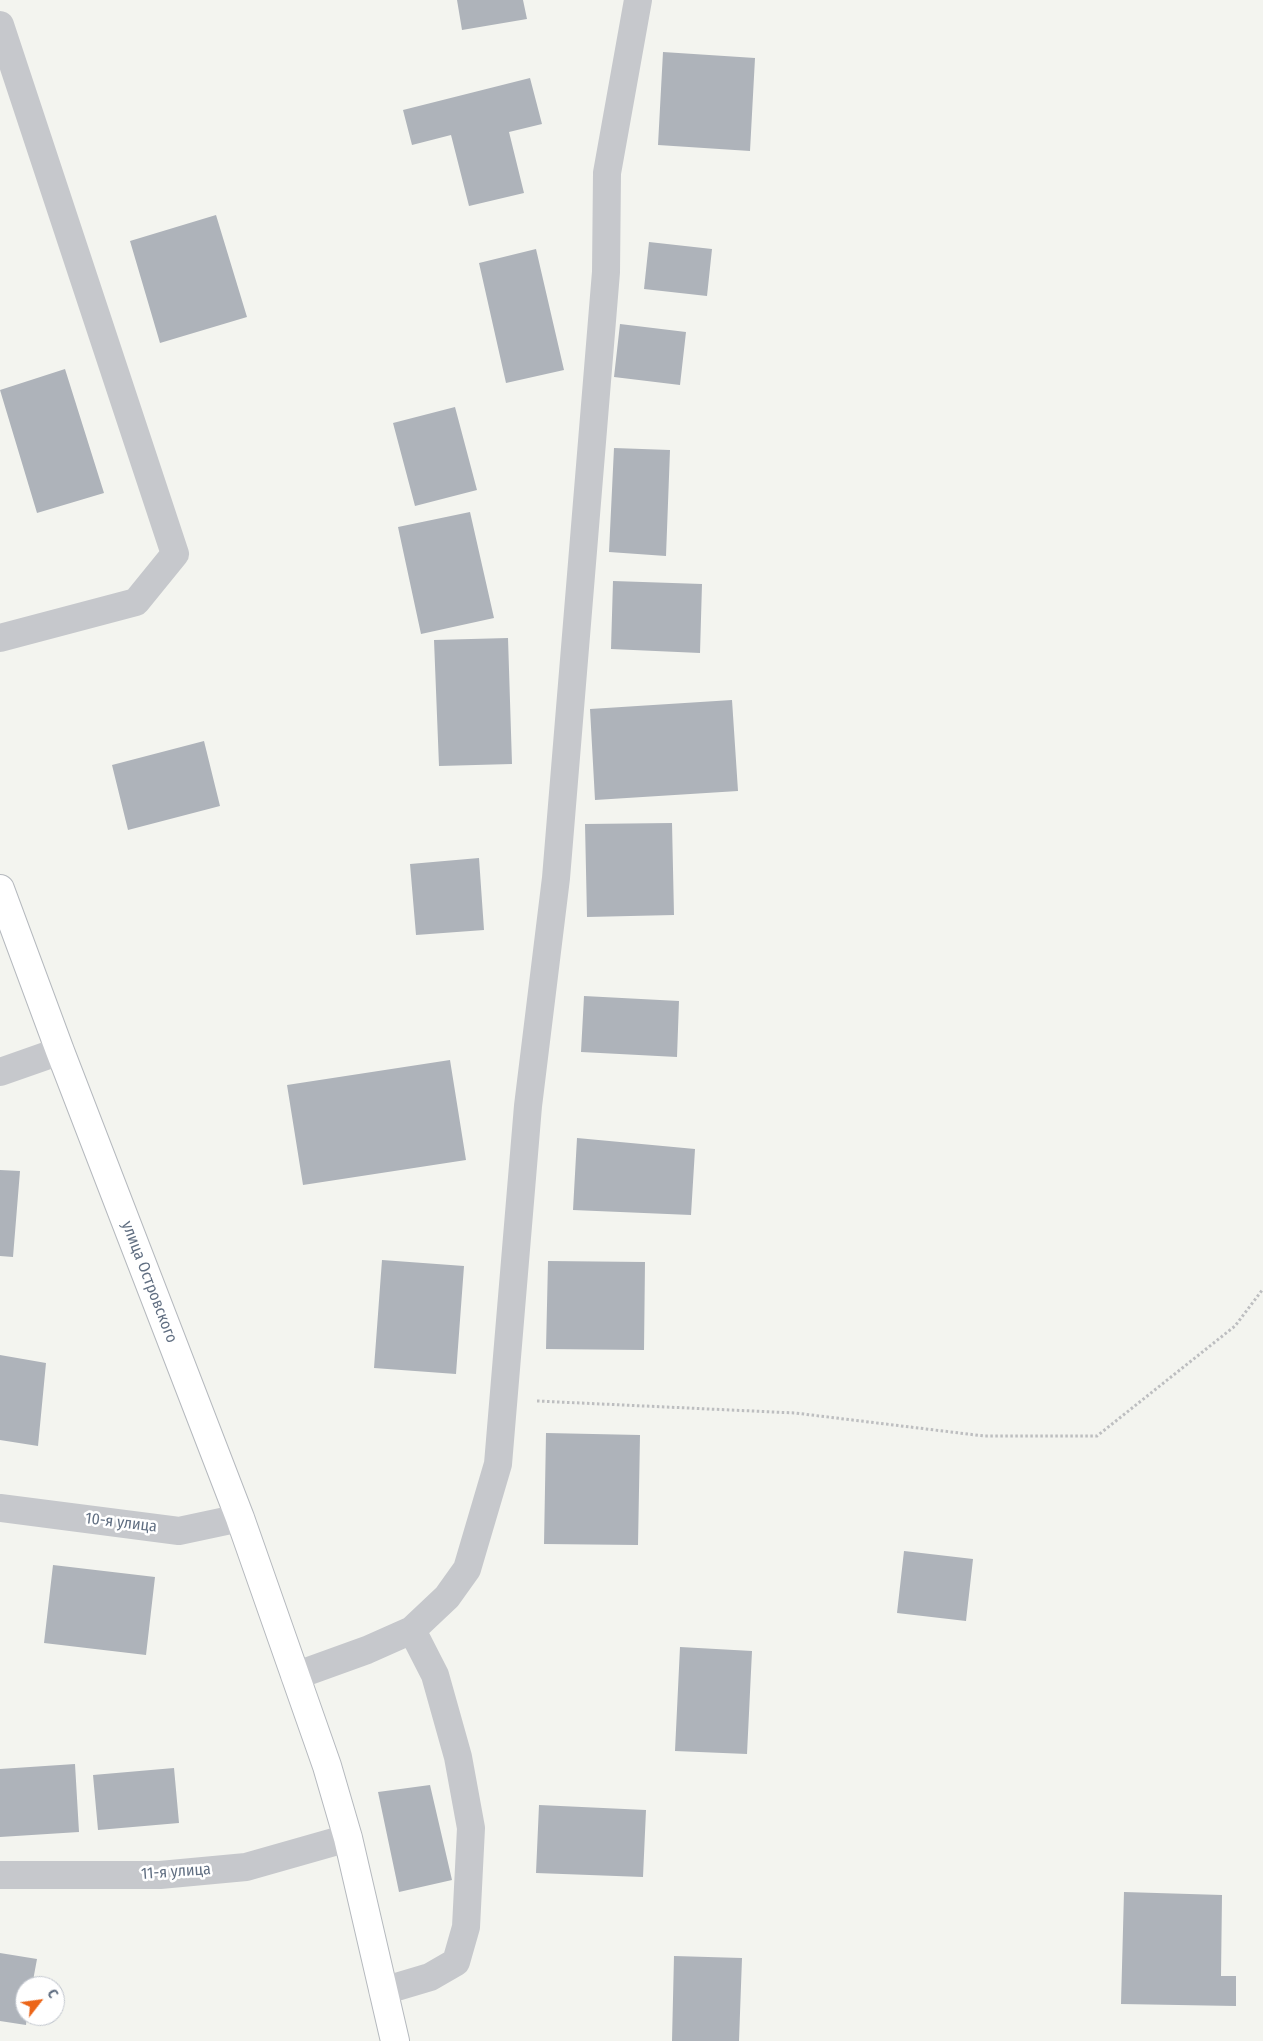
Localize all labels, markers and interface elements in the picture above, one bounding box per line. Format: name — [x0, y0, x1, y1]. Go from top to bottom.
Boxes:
street label: улица Островского — [117, 1218, 181, 1346]
street label: 10-я улица — [84, 1509, 158, 1537]
street label: 11-я улица — [141, 1860, 211, 1884]
north arrow — [15, 1976, 65, 2026]
text: С — [43, 1986, 62, 2001]

